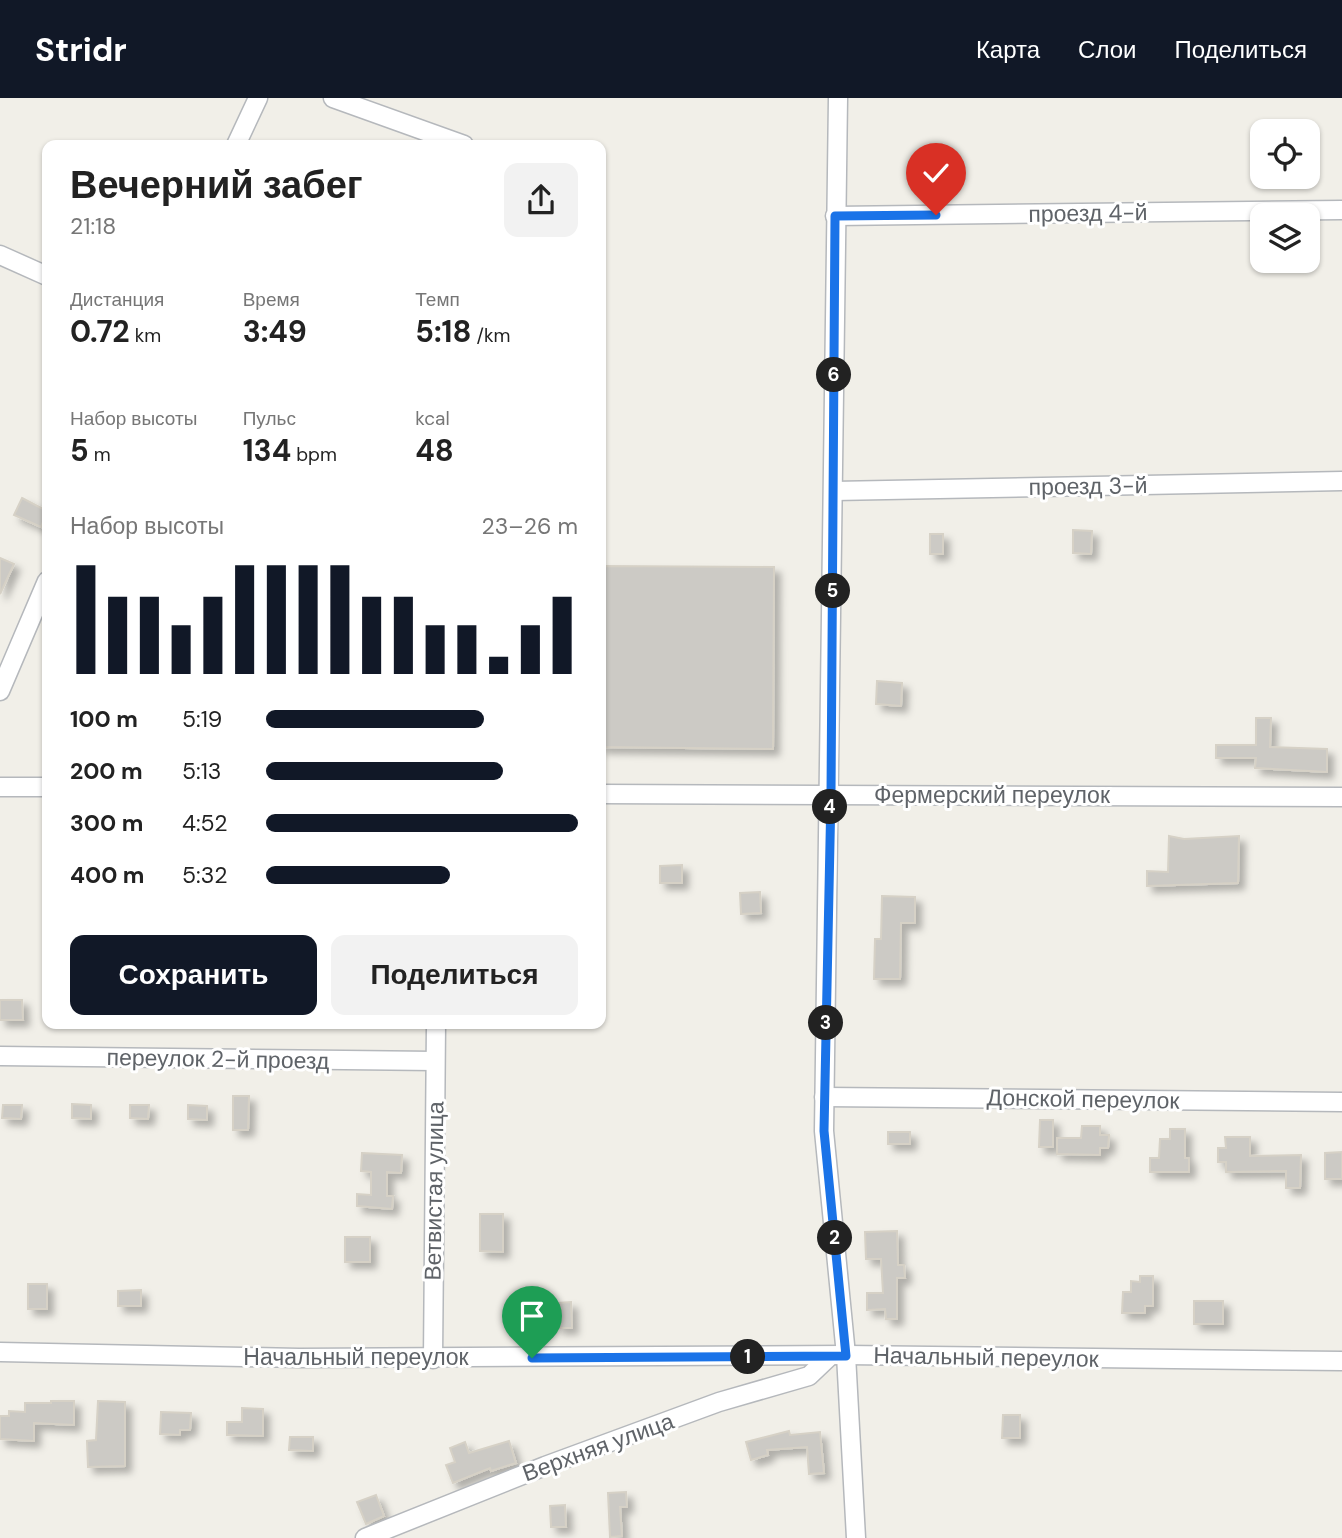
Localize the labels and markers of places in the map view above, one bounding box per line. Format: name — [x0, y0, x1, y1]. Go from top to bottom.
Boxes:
pin — [906, 143, 966, 215]
pin: 6 — [816, 358, 852, 392]
pin: 5 — [816, 574, 850, 608]
pin: 4 — [812, 790, 848, 824]
pin: 3 — [808, 1006, 844, 1040]
pin: 2 — [818, 1220, 852, 1256]
pin — [502, 1286, 562, 1358]
pin: 1 — [730, 1340, 766, 1374]

